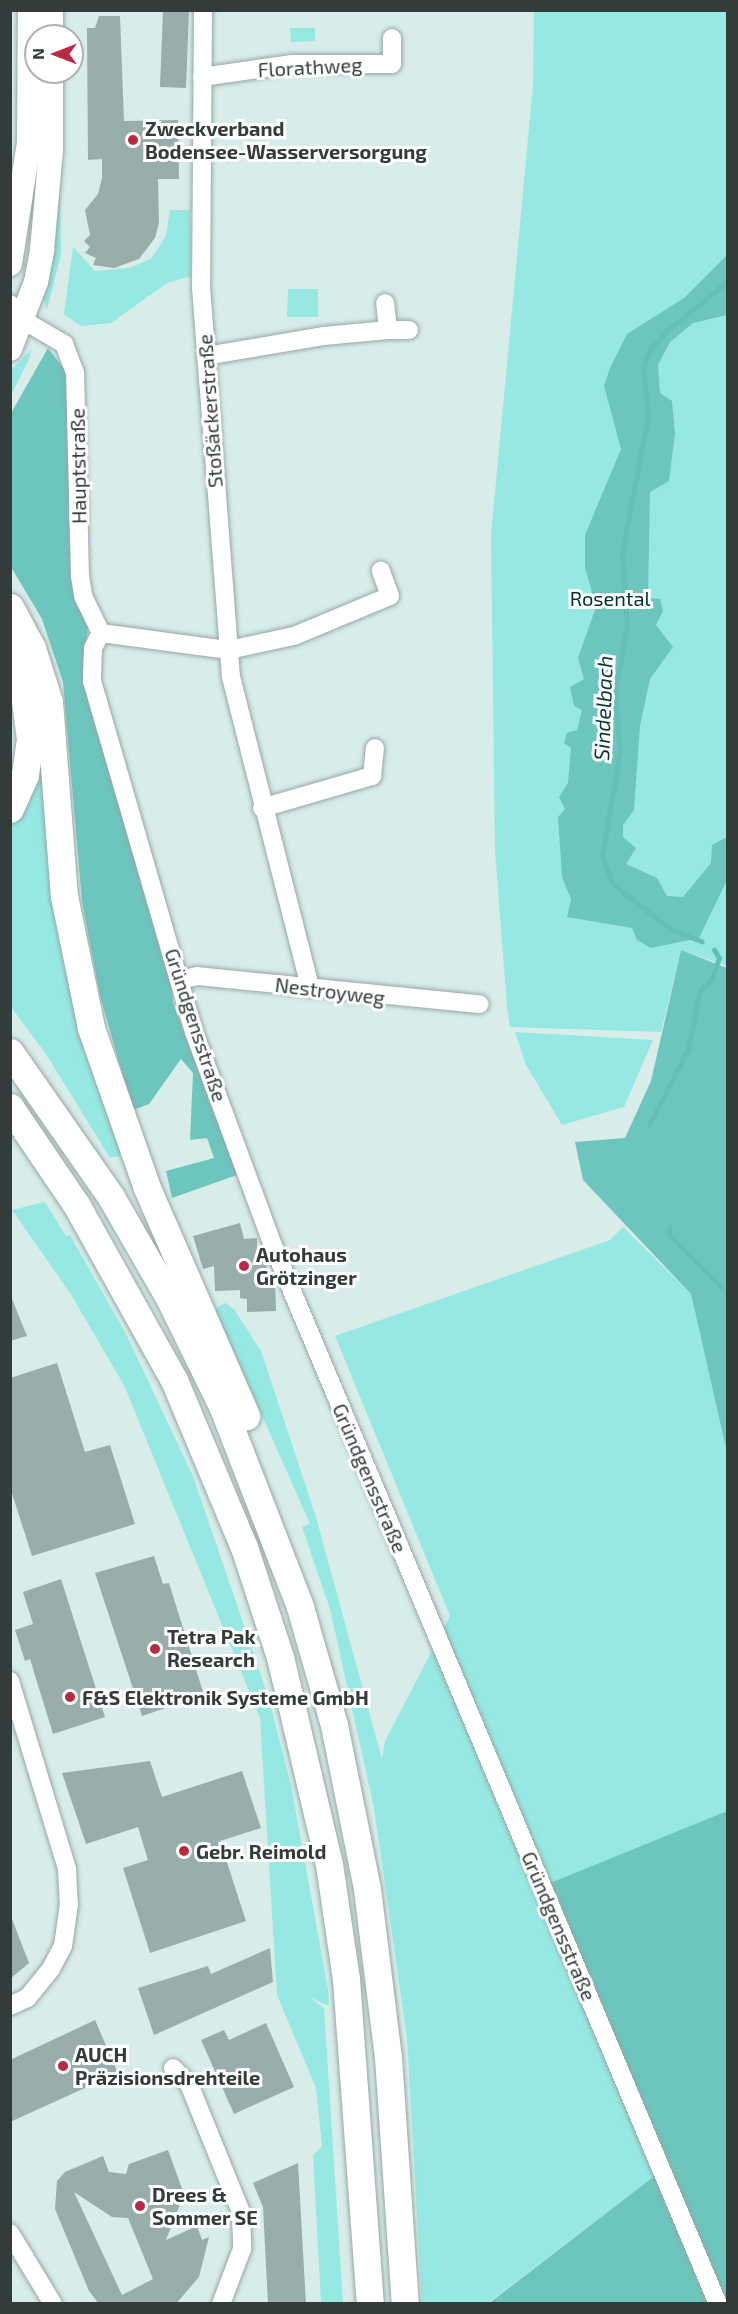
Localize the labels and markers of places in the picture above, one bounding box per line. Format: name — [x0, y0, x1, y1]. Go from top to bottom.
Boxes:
place label: Zweckverband Bodensee-Wasserversorgung — [145, 116, 427, 163]
marker: Zweckverband Bodensee-Wasserversorgung — [126, 133, 140, 147]
place label: Autohaus Grötzinger — [256, 1242, 357, 1289]
marker: Autohaus Grötzinger — [237, 1259, 251, 1273]
place label: Tetra Pak Research — [167, 1625, 256, 1672]
marker: Tetra Pak Research — [148, 1642, 162, 1656]
place label: F&S Elektronik Systeme GmbH — [82, 1685, 369, 1709]
marker: F&S Elektronik Systeme GmbH — [63, 1690, 77, 1704]
place label: Gebr. Reimold — [196, 1839, 326, 1863]
marker: Gebr. Reimold — [177, 1844, 191, 1858]
place label: AUCH Präzisionsdrehteile — [75, 2042, 260, 2089]
marker: AUCH Präzisionsdrehteile — [56, 2059, 70, 2073]
place label: Drees & Sommer SE — [152, 2182, 258, 2229]
marker: Drees & Sommer SE — [133, 2199, 147, 2213]

